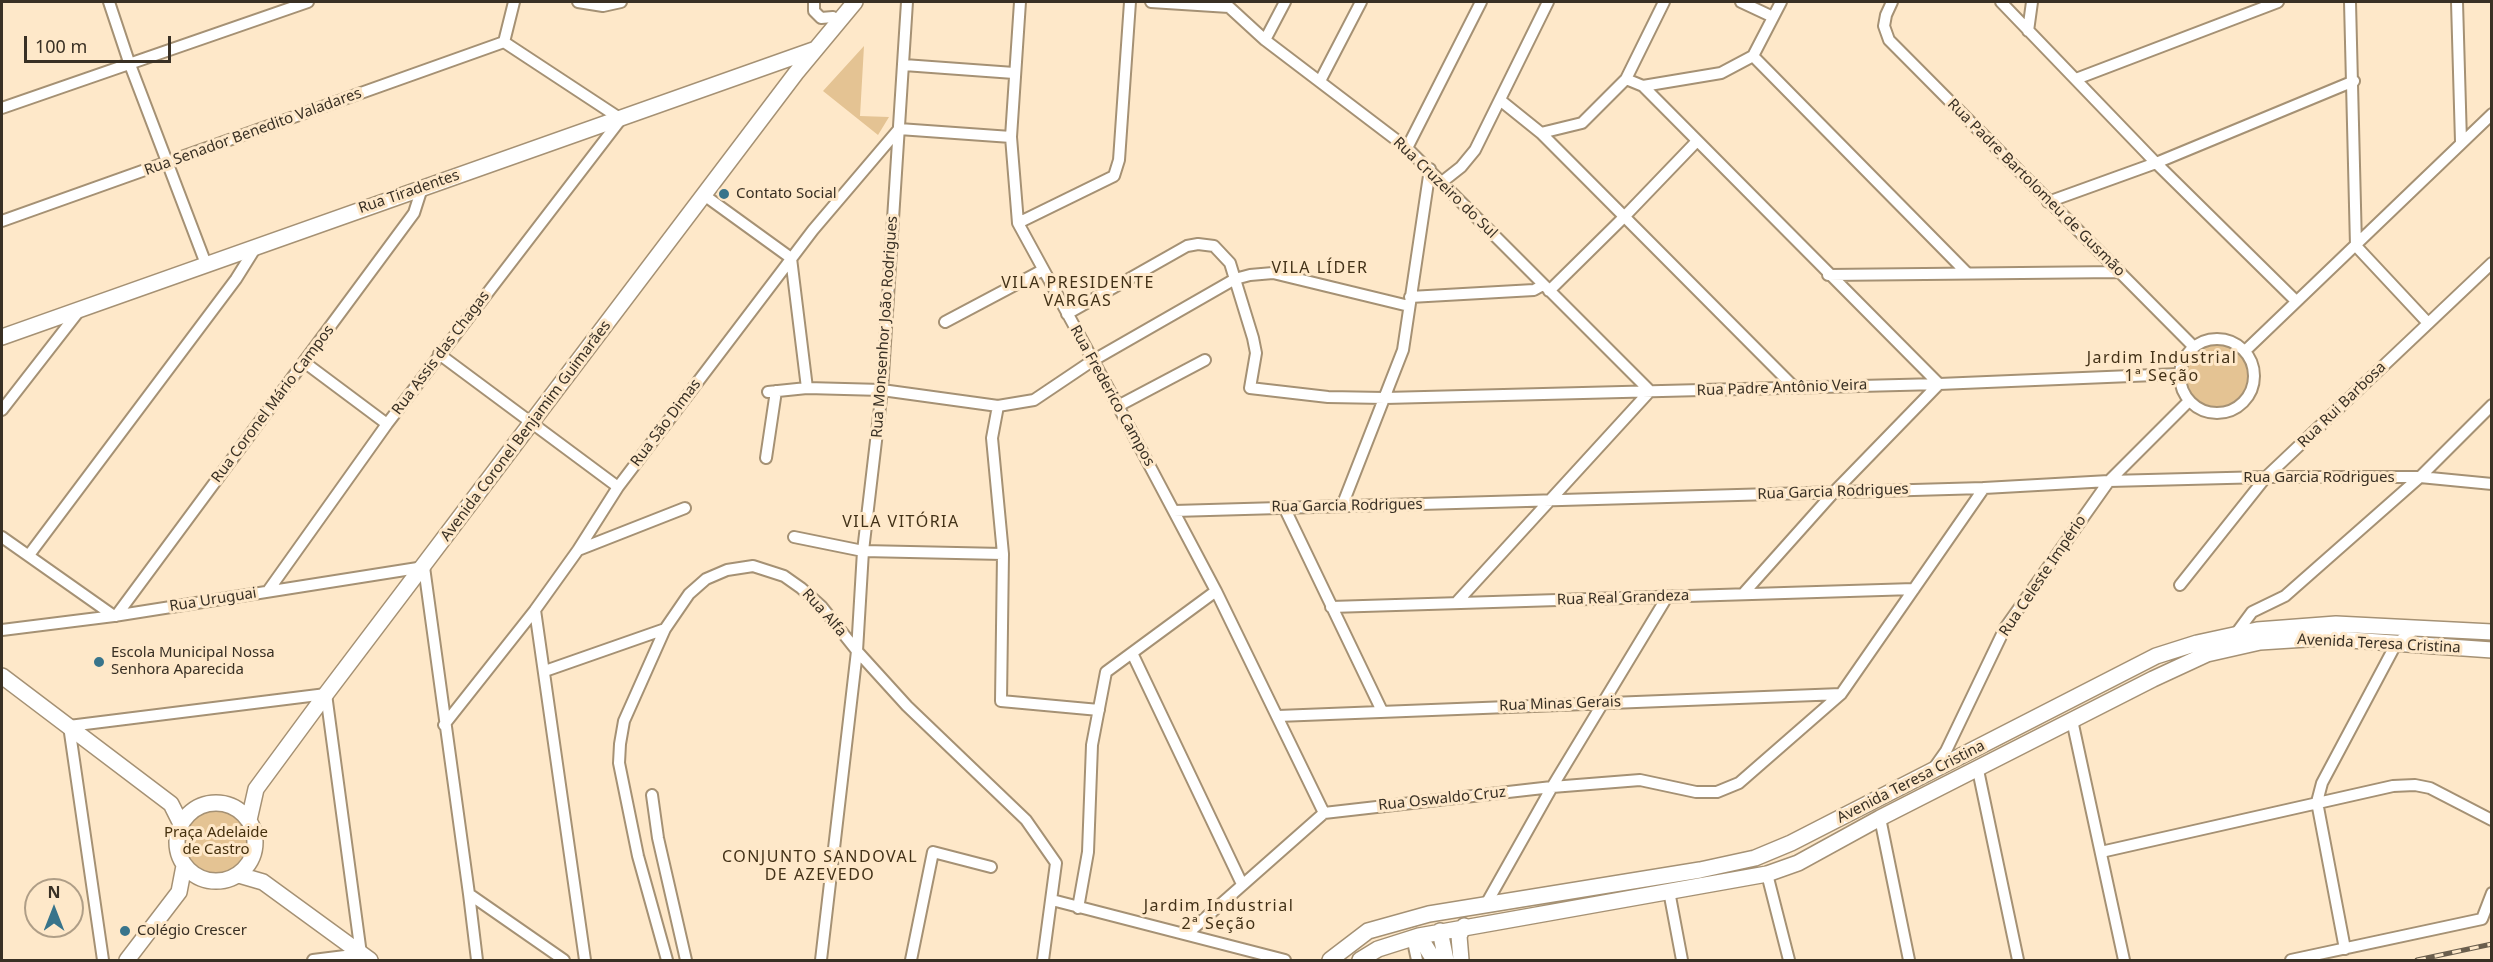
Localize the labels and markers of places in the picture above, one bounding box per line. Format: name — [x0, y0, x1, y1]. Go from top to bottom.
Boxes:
place label: Contato Social — [736, 185, 837, 203]
marker: Contato Social — [717, 187, 731, 201]
place label: Escola Municipal Nossa Senhora Aparecida — [111, 644, 275, 679]
marker: Escola Municipal Nossa Senhora Aparecida — [92, 655, 106, 669]
place label: Colégio Crescer — [137, 922, 247, 940]
marker: Colégio Crescer — [118, 924, 132, 938]

